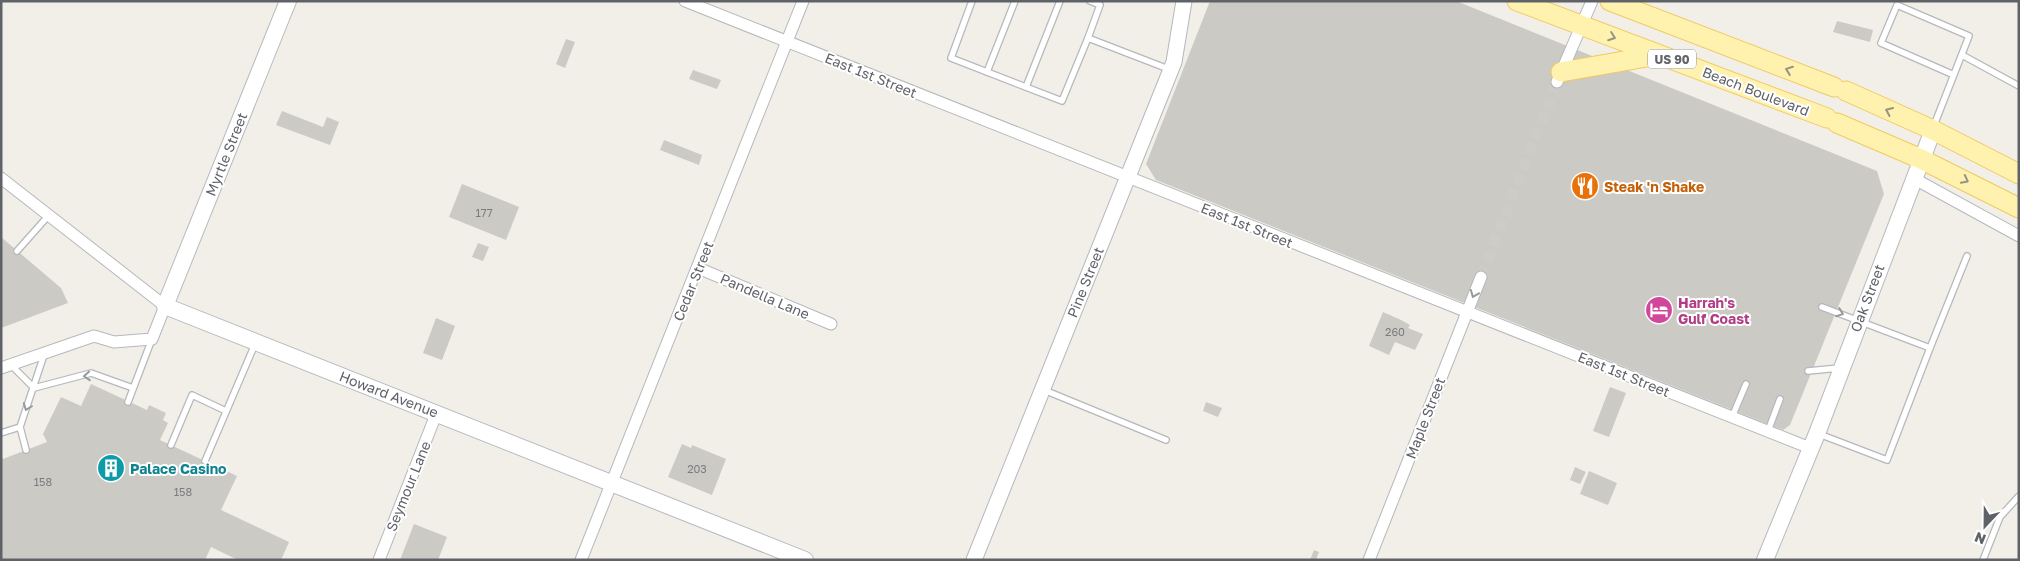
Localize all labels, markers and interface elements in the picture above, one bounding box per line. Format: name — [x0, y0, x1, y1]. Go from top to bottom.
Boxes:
one-way arrow — [1607, 31, 1616, 41]
street label: East 1st Street — [823, 49, 919, 101]
road number: US 90 — [1648, 50, 1696, 68]
street label: Beach Boulevard — [1700, 63, 1812, 119]
one-way arrow — [1785, 66, 1793, 76]
one-way arrow — [1885, 106, 1894, 117]
street label: Myrtle Street — [202, 110, 250, 198]
restaurant icon: Steak 'n Shake — [1570, 171, 1600, 201]
one-way arrow — [1959, 174, 1968, 184]
place label: Steak 'n Shake — [1604, 178, 1704, 195]
street label: East 1st Street — [1199, 199, 1295, 251]
house number: 177 — [476, 206, 493, 219]
street label: Cedar Street — [669, 239, 717, 323]
street label: Pine Street — [1063, 244, 1107, 320]
street label: Oak Street — [1846, 262, 1888, 334]
street label: Pandella Lane — [718, 270, 812, 322]
one-way arrow — [1470, 289, 1480, 298]
place label: Harrah's Gulf Coast — [1678, 294, 1750, 327]
hotel icon: Harrah's Gulf Coast — [1644, 295, 1674, 325]
one-way arrow — [1835, 307, 1844, 318]
house number: 260 — [1385, 325, 1405, 338]
street label: East 1st Street — [1576, 348, 1672, 400]
street label: Howard Avenue — [337, 367, 441, 421]
one-way arrow — [83, 370, 91, 381]
street label: Maple Street — [1402, 375, 1448, 461]
one-way arrow — [23, 403, 33, 411]
street label: Seymour Lane — [382, 438, 434, 534]
building icon: Palace Casino — [96, 453, 126, 483]
place label: Palace Casino — [130, 460, 227, 477]
house number: 203 — [687, 462, 707, 475]
house number: 158 — [34, 475, 52, 488]
house number: 158 — [174, 485, 192, 498]
north arrow — [1960, 501, 2010, 551]
text: N — [1972, 529, 1988, 548]

